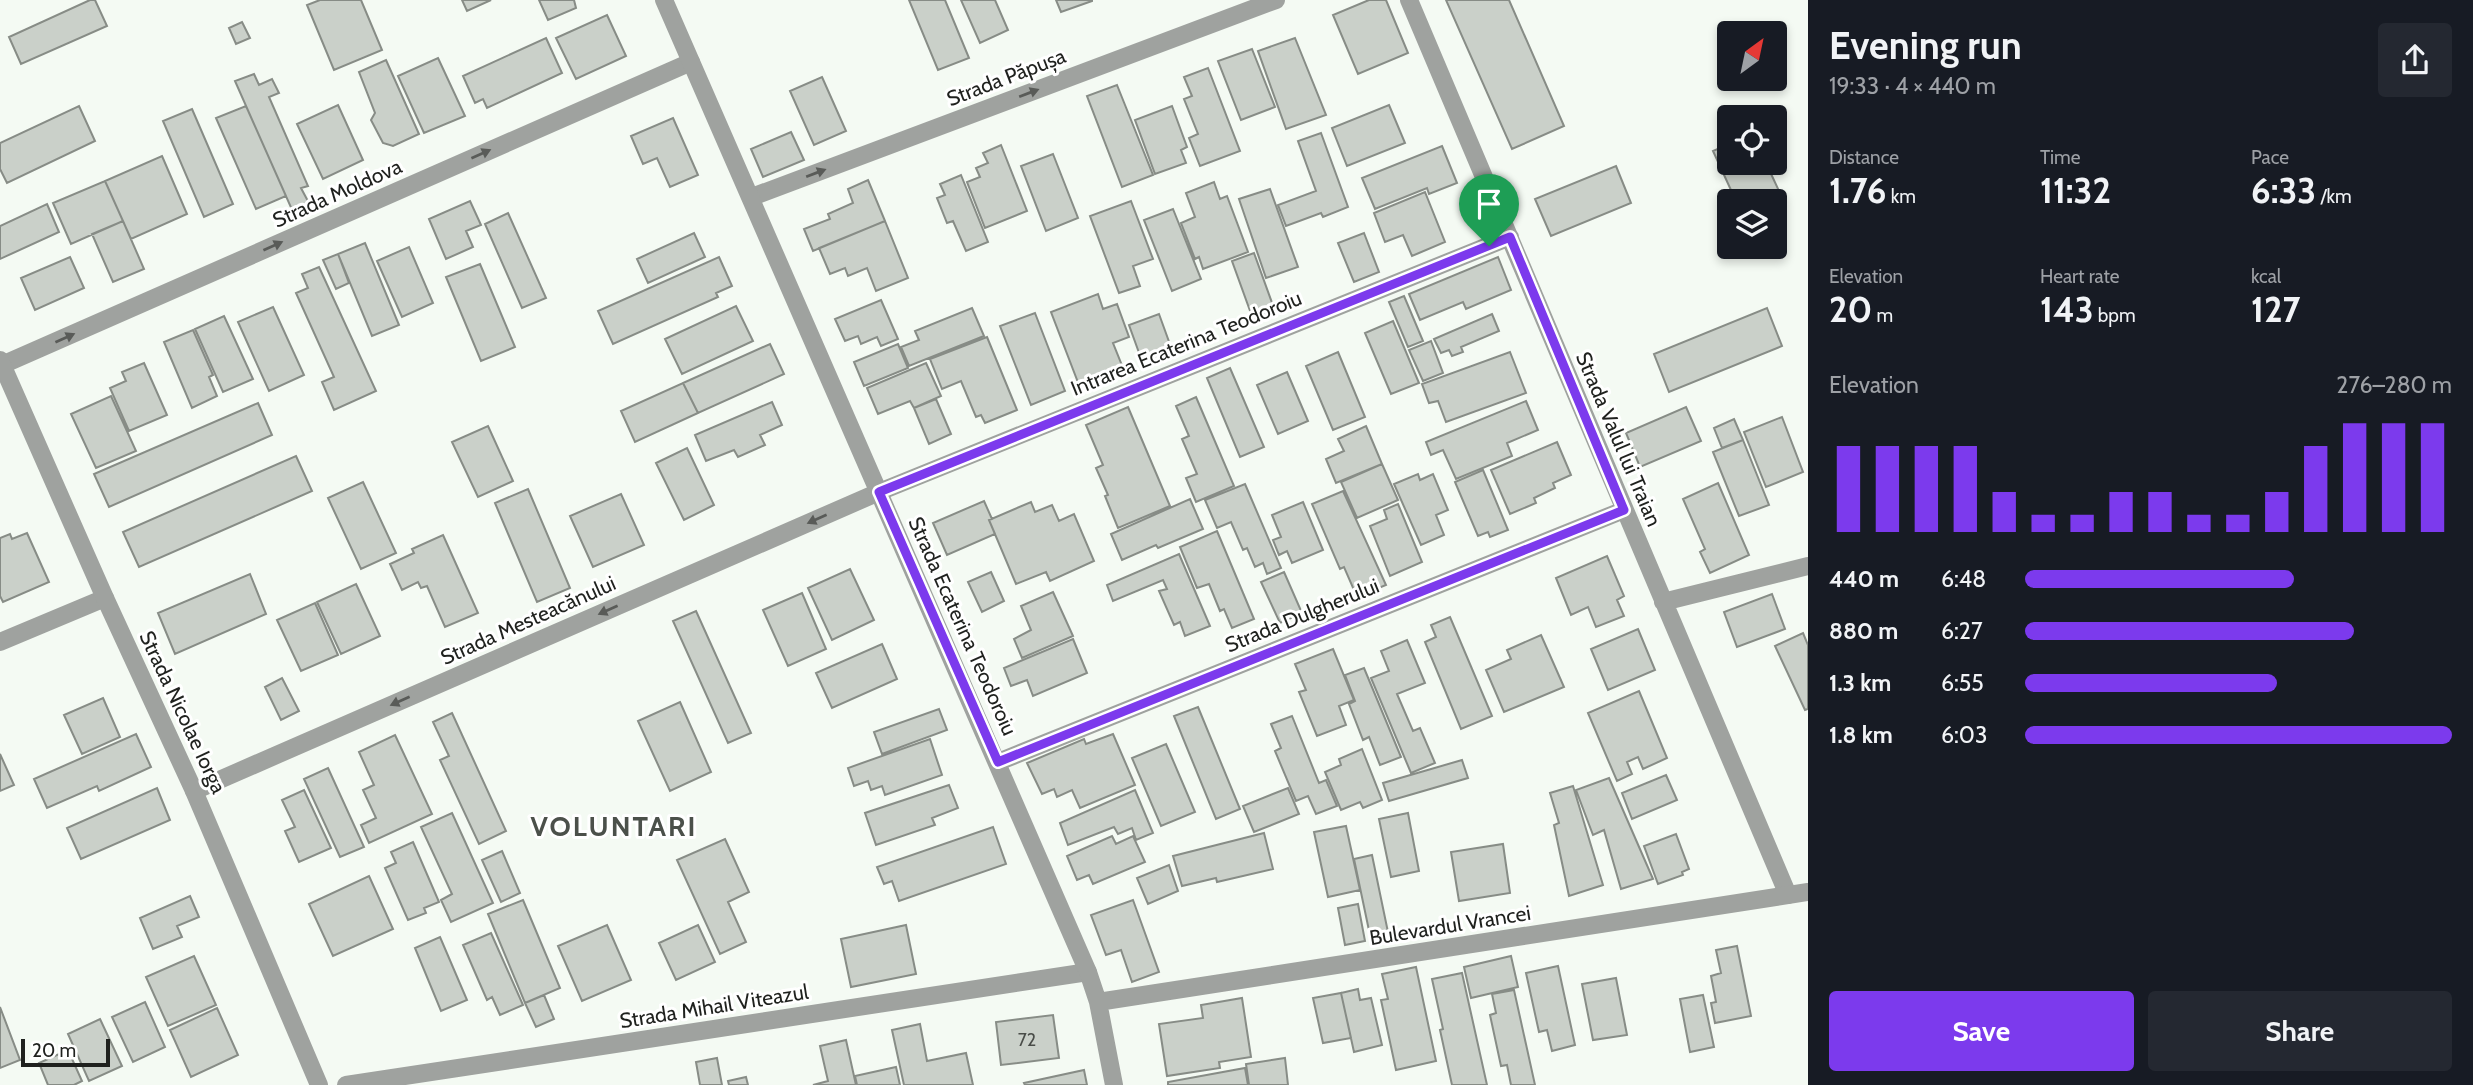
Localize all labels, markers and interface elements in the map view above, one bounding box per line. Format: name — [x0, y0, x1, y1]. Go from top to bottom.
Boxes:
north arrow — [1717, 21, 1787, 91]
map controls — [1717, 21, 1787, 259]
text: Evening run — [1829, 22, 2022, 69]
button: share — [2378, 23, 2452, 97]
street label: Strada Păpușa — [943, 43, 1070, 113]
text: 19:33 · 4 × 440 m — [1829, 72, 1996, 100]
one-way arrow — [1019, 87, 1040, 98]
button: locate — [1717, 105, 1787, 175]
text: Distance — [1829, 146, 1899, 169]
text: Time — [2040, 146, 2080, 169]
text: Pace — [2251, 146, 2289, 169]
one-way arrow — [471, 149, 492, 160]
street label: Strada Moldova — [269, 153, 405, 233]
one-way arrow — [806, 168, 827, 179]
text: 1.76 — [1829, 169, 1886, 212]
text: 11:32 — [2040, 169, 2111, 212]
text: 6:33 — [2251, 169, 2316, 212]
pin — [1459, 174, 1519, 246]
icon: arrive — [1470, 185, 1508, 223]
text: km — [1886, 185, 1916, 208]
text: /km — [2316, 185, 2352, 208]
button: layers — [1717, 189, 1787, 259]
one-way arrow — [263, 240, 283, 252]
text: Elevation — [1829, 265, 1903, 288]
text: Heart rate — [2040, 265, 2120, 288]
text: kcal — [2251, 265, 2281, 288]
street label: Intrarea Ecaterina Teodoroiu — [1067, 285, 1305, 401]
text: 20 — [1829, 288, 1872, 331]
text: 143 — [2040, 288, 2094, 331]
text: 127 — [2251, 288, 2300, 331]
text: m — [1872, 304, 1893, 327]
text: bpm — [2094, 304, 2136, 327]
one-way arrow — [54, 332, 75, 343]
street label: Strada Valul lui Traian — [1571, 348, 1667, 530]
text: Elevation — [1829, 371, 1919, 399]
text: 276–280 m — [2336, 371, 2452, 399]
street label: Strada Ecaterina Teodoroiu — [903, 513, 1023, 739]
one-way arrow — [806, 514, 827, 525]
text: 440 m — [1829, 565, 1899, 593]
text: 6:48 — [1941, 565, 1986, 593]
street label: Strada Mesteacănului — [437, 570, 619, 670]
street label: Strada Dulgherului — [1221, 573, 1383, 657]
one-way arrow — [598, 604, 618, 616]
text: 880 m — [1829, 617, 1898, 645]
text: 6:27 — [1941, 617, 1982, 645]
street label: Strada Nicolae Iorga — [134, 627, 232, 797]
text: 1.3 km — [1829, 669, 1891, 697]
text: 6:55 — [1941, 669, 1984, 697]
one-way arrow — [389, 696, 410, 707]
text: 1.8 km — [1829, 721, 1893, 749]
text: 6:03 — [1941, 721, 1987, 749]
district label: VOLUNTARI — [531, 809, 697, 843]
street label: Bulevardul Vrancei — [1368, 900, 1532, 950]
street label: Strada Mihail Viteazul — [618, 979, 810, 1033]
button: Save — [1829, 991, 2134, 1071]
button: Share — [2148, 991, 2452, 1071]
house number: 72 — [1018, 1029, 1036, 1051]
scale bar — [21, 1036, 110, 1068]
text: 20 m — [32, 1039, 76, 1062]

